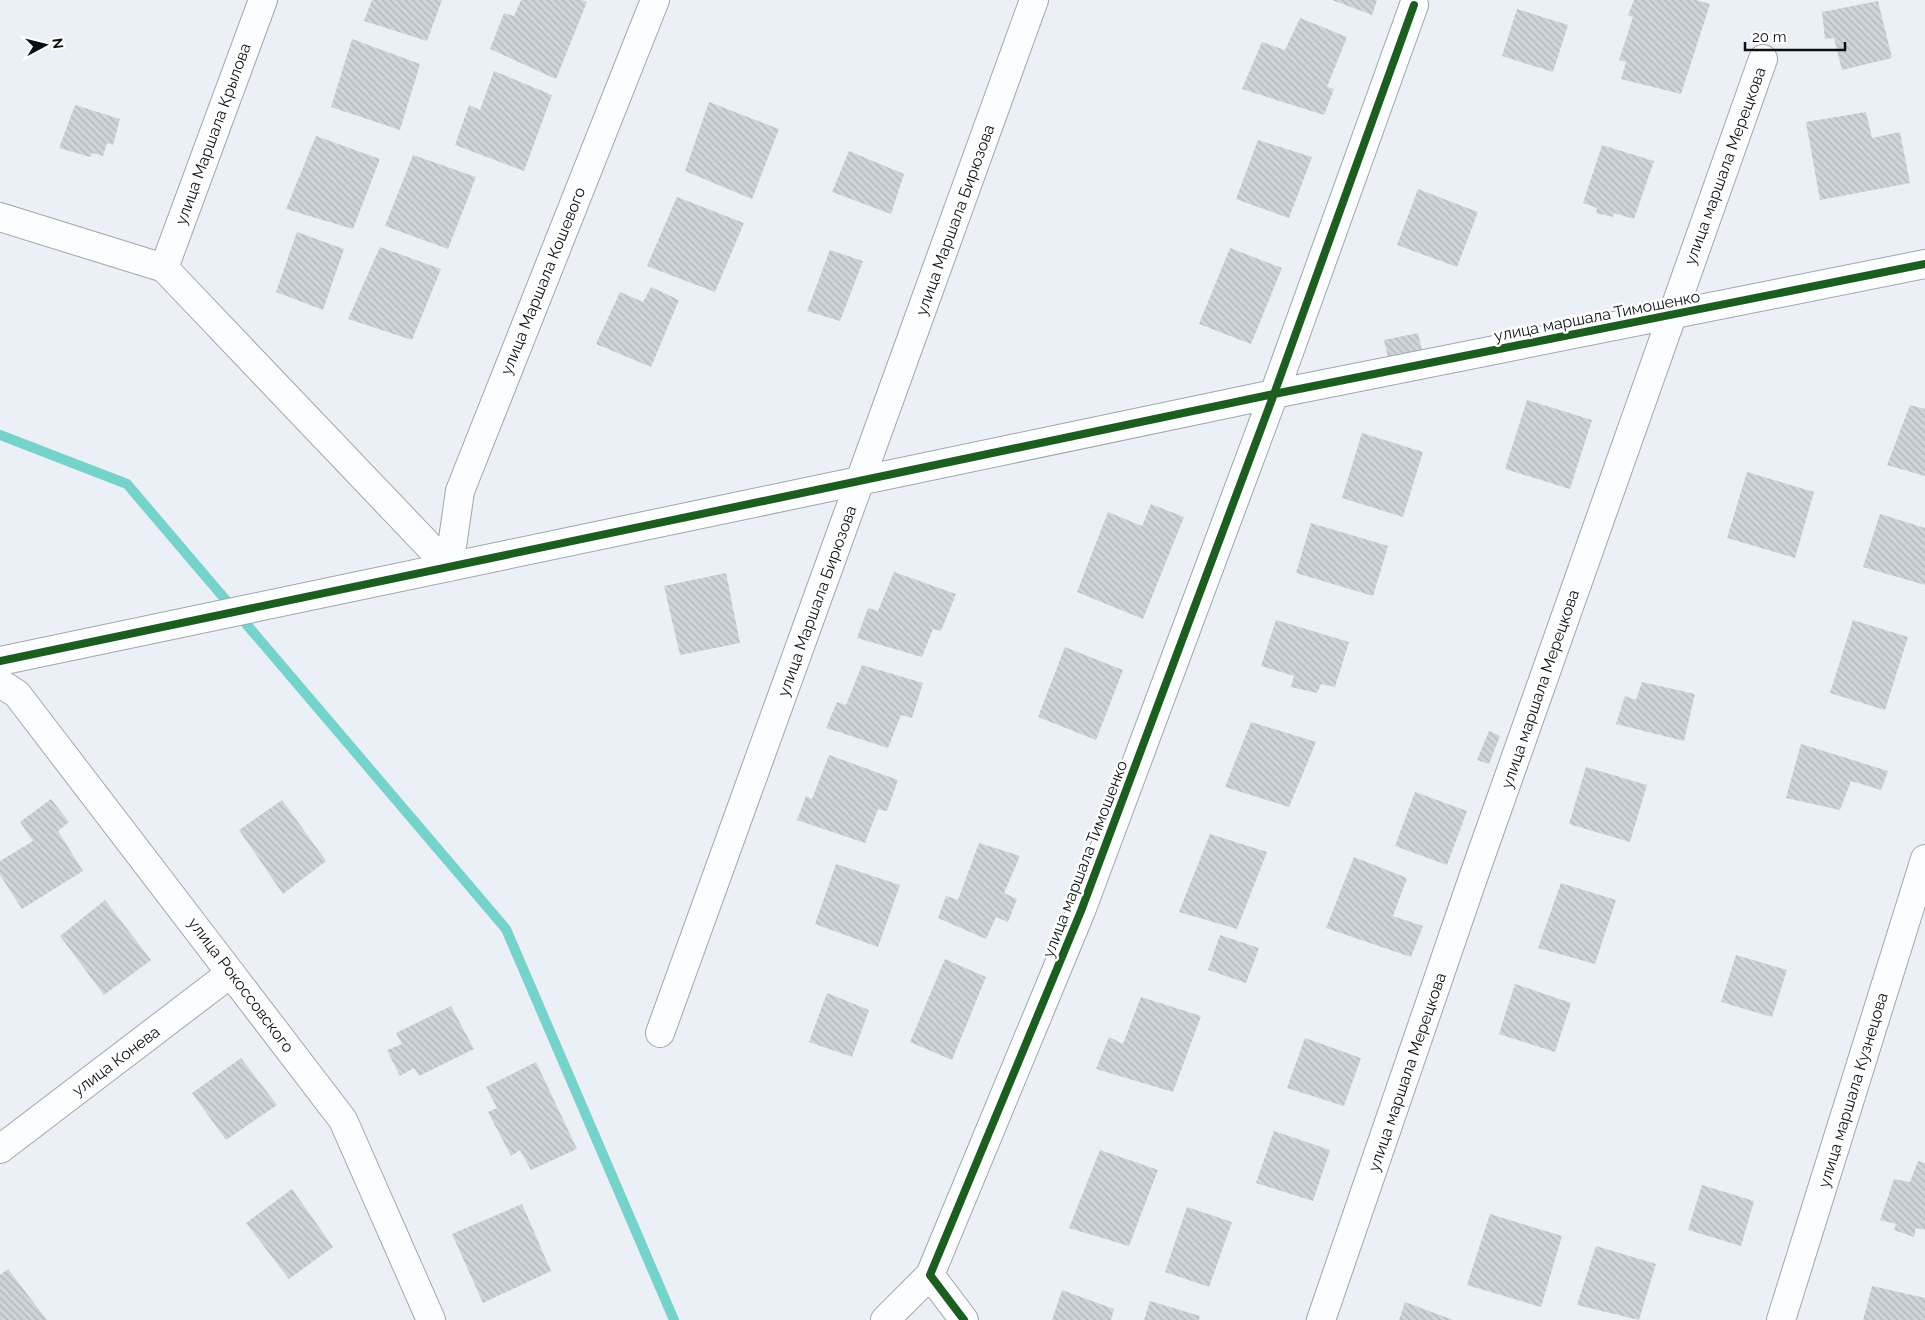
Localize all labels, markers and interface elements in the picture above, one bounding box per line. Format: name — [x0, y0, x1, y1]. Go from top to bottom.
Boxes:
north arrow — [20, 20, 70, 70]
scale bar — [1745, 20, 1845, 52]
text: 20 m — [1752, 28, 1787, 46]
text: N — [49, 37, 66, 50]
street label: улица Маршала Крылова — [171, 41, 255, 227]
street label: улица маршала Мерецкова — [1680, 65, 1770, 267]
street label: улица Маршала Бирюзова — [912, 122, 998, 318]
street label: улица Маршала Кошевого — [497, 184, 589, 378]
street label: улица маршала Тимошенко — [1492, 287, 1702, 345]
street label: улица Маршала Бирюзова — [774, 503, 860, 699]
street label: улица маршала Мерецкова — [1497, 587, 1583, 791]
street label: улица маршала Тимошенко — [1039, 758, 1131, 960]
street label: улица Рокоссовского — [184, 914, 298, 1056]
street label: улица маршала Мерецкова — [1364, 970, 1450, 1174]
street label: улица маршала Кузнецова — [1814, 990, 1892, 1190]
street label: улица Конева — [69, 1022, 163, 1100]

